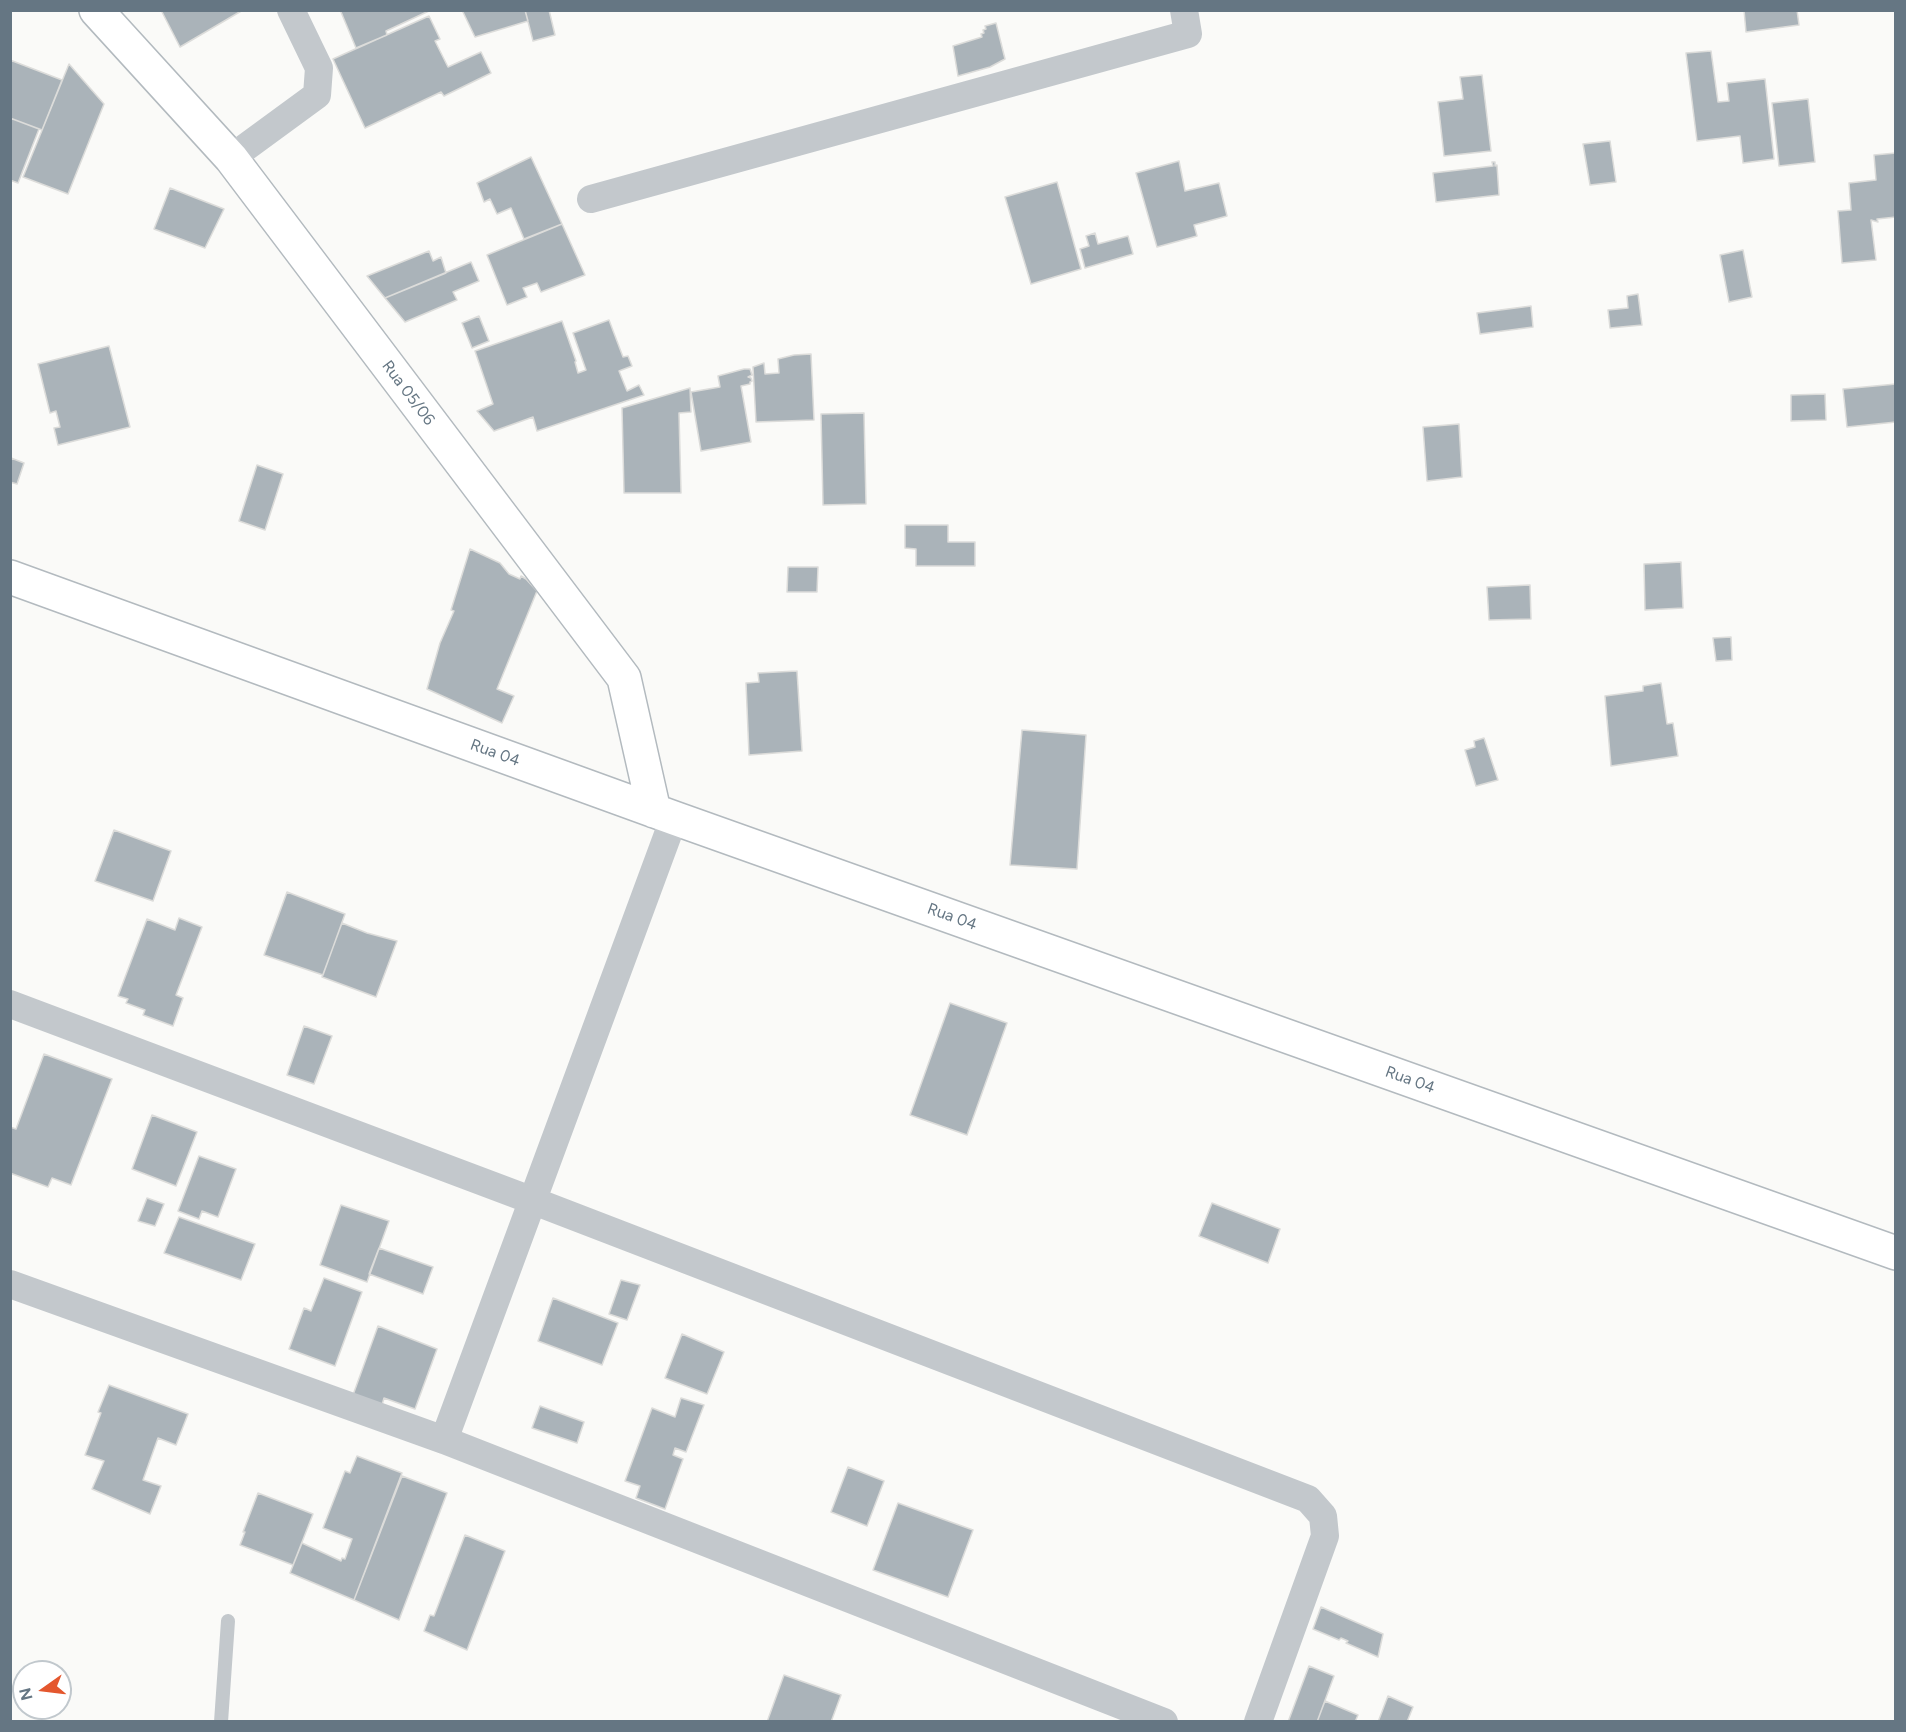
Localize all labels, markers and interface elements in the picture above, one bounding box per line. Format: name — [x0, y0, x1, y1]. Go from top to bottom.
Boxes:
street label: Rua 05/06 — [377, 357, 439, 429]
street label: Rua 04 — [468, 735, 522, 771]
street label: Rua 04 — [925, 899, 979, 935]
street label: Rua 04 — [1383, 1062, 1437, 1098]
north arrow — [12, 1660, 72, 1720]
text: N — [15, 1686, 37, 1702]

